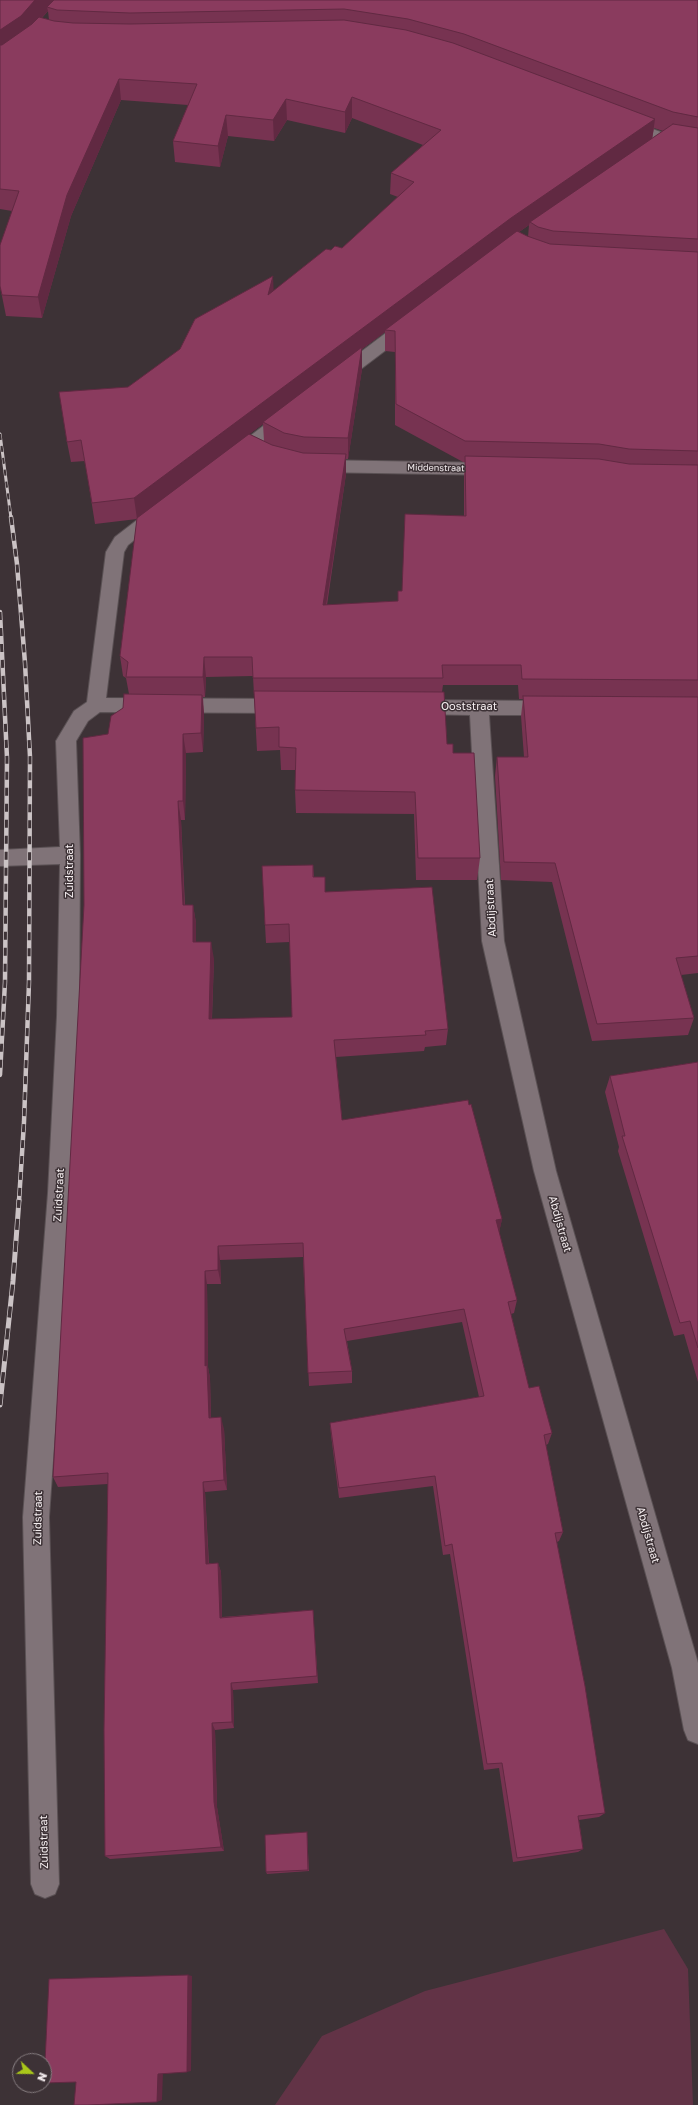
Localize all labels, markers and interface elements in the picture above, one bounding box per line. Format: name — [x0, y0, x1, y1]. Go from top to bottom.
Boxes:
street label: Middenstraat — [407, 462, 465, 474]
street label: Ooststraat — [441, 700, 497, 714]
street label: Zuidstraat — [63, 844, 77, 898]
street label: Abdijstraat — [483, 879, 499, 937]
street label: Zuidstraat — [51, 1168, 67, 1222]
street label: Abdijstraat — [546, 1194, 574, 1254]
street label: Zuidstraat — [31, 1491, 45, 1545]
street label: Abdijstraat — [634, 1505, 662, 1565]
street label: Zuidstraat — [37, 1815, 51, 1869]
north arrow — [12, 2053, 52, 2093]
text: N — [35, 2071, 50, 2084]

